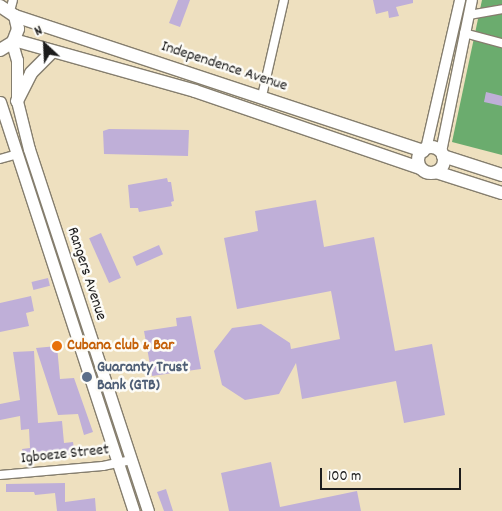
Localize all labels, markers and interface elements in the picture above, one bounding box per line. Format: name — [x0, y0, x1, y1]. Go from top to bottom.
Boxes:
north arrow — [20, 20, 70, 70]
text: N — [31, 21, 46, 42]
street label: Independence Avenue — [158, 38, 290, 96]
street label: Rangers Avenue — [62, 225, 110, 323]
place label: Cubana club & Bar — [67, 336, 174, 356]
marker: Cubana club & Bar — [51, 340, 63, 352]
place label: Guaranty Trust Bank (GTB) — [97, 358, 188, 396]
marker: Guaranty Trust Bank (GTB) — [81, 371, 93, 383]
street label: Igboeze Street — [20, 441, 110, 469]
scale bar — [322, 458, 463, 490]
text: 100 m — [328, 466, 361, 488]

